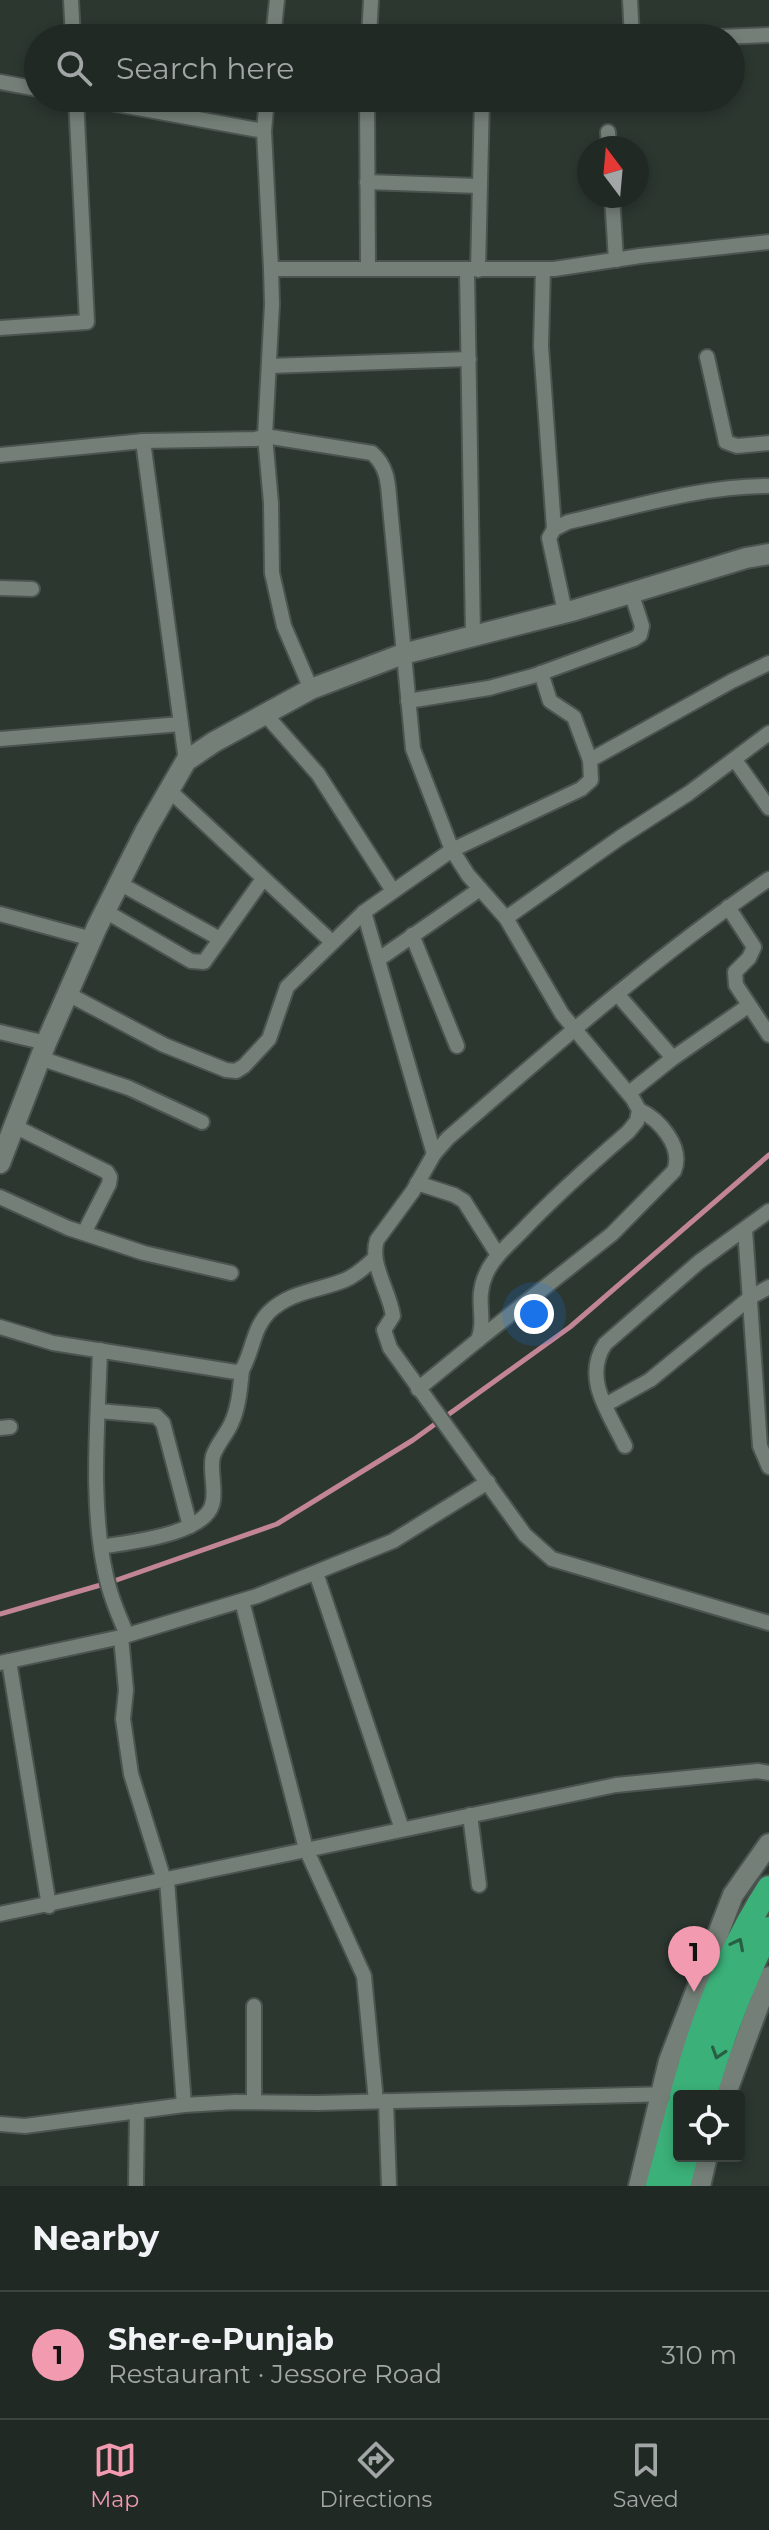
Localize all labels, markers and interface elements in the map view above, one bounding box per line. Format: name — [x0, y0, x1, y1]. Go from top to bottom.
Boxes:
search box — [24, 24, 745, 112]
icon: search — [52, 46, 96, 90]
text: Search here — [116, 50, 294, 87]
north arrow — [577, 136, 649, 208]
your location — [514, 1294, 554, 1334]
pin: 1 — [668, 1926, 720, 1992]
one-way arrow — [728, 1938, 743, 1953]
one-way arrow — [711, 2045, 727, 2059]
map controls — [673, 2090, 745, 2162]
button: locate — [673, 2090, 745, 2162]
text: Nearby — [32, 2217, 159, 2259]
text: Sher-e-Punjab — [108, 2321, 334, 2358]
text: 1 — [53, 2339, 63, 2371]
text: 310 m — [661, 2339, 737, 2371]
text: Restaurant · Jessore Road — [108, 2358, 442, 2390]
tab: Map — [90, 2438, 139, 2513]
tab: Directions — [320, 2438, 432, 2513]
tab: Saved — [613, 2438, 679, 2513]

